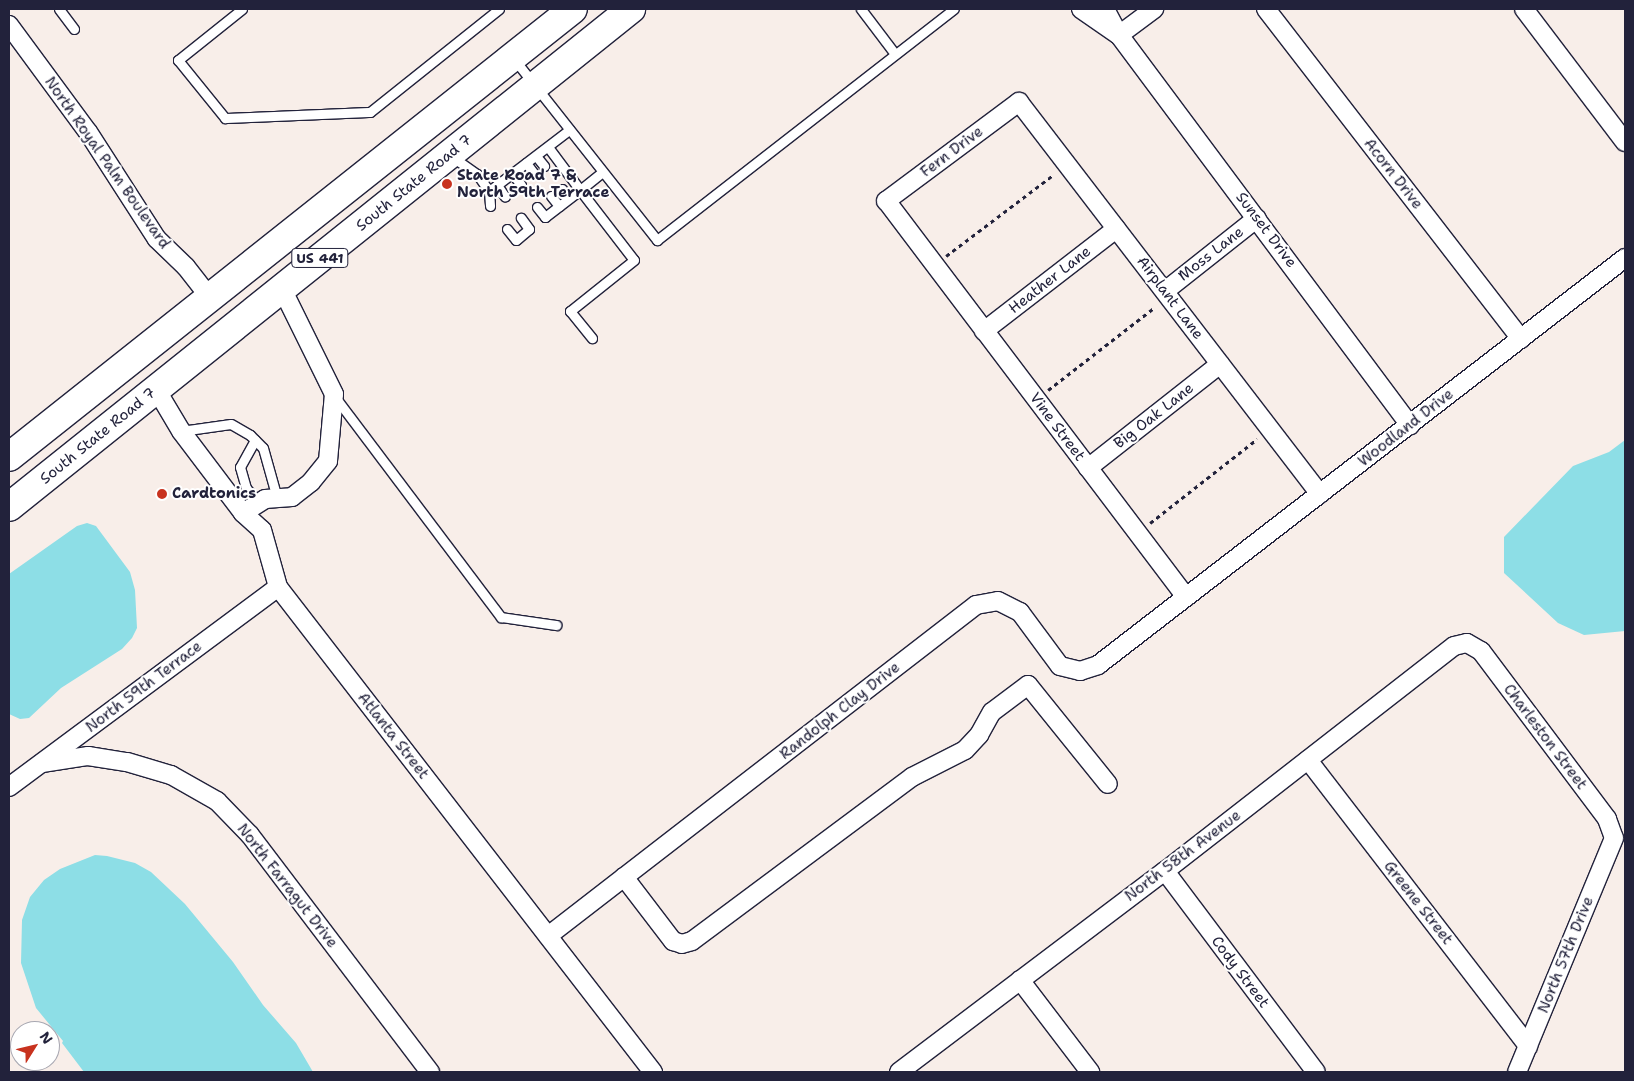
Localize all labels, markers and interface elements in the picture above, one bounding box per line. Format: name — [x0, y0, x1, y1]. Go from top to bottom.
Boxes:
street label: North Royal Palm Boulevard — [41, 74, 173, 252]
street label: Fern Drive — [917, 123, 987, 181]
street label: South State Road 7 — [353, 131, 475, 235]
street label: Acorn Drive — [1360, 135, 1426, 213]
place label: State Road 7 & North 59th Terrace — [457, 166, 609, 201]
marker: State Road 7 & North 59th Terrace — [441, 178, 453, 190]
street label: Sunset Drive — [1232, 189, 1300, 271]
street label: Moss Lane — [1175, 223, 1247, 285]
street label: Heather Lane — [1005, 242, 1095, 318]
road number: US 441 — [291, 247, 349, 270]
street label: Airplant Lane — [1133, 253, 1207, 343]
street label: Big Oak Lane — [1111, 379, 1197, 453]
street label: South State Road 7 — [37, 384, 159, 488]
street label: Woodland Drive — [1355, 385, 1457, 471]
street label: Vine Street — [1025, 389, 1089, 465]
place label: Cardtonics — [172, 485, 256, 503]
marker: Cardtonics — [156, 488, 168, 500]
street label: North 59th Terrace — [82, 638, 206, 736]
street label: Randolph Clay Drive — [776, 658, 904, 764]
street label: Charleston Street — [1500, 681, 1590, 793]
street label: Atlanta Street — [354, 689, 432, 783]
street label: North 58th Avenue — [1122, 807, 1244, 905]
street label: North Farragut Drive — [233, 820, 341, 952]
street label: Greene Street — [1380, 858, 1456, 948]
street label: North 57th Drive — [1534, 894, 1598, 1016]
street label: Cody Street — [1207, 933, 1273, 1011]
north arrow — [10, 1021, 60, 1071]
text: N — [36, 1028, 57, 1048]

